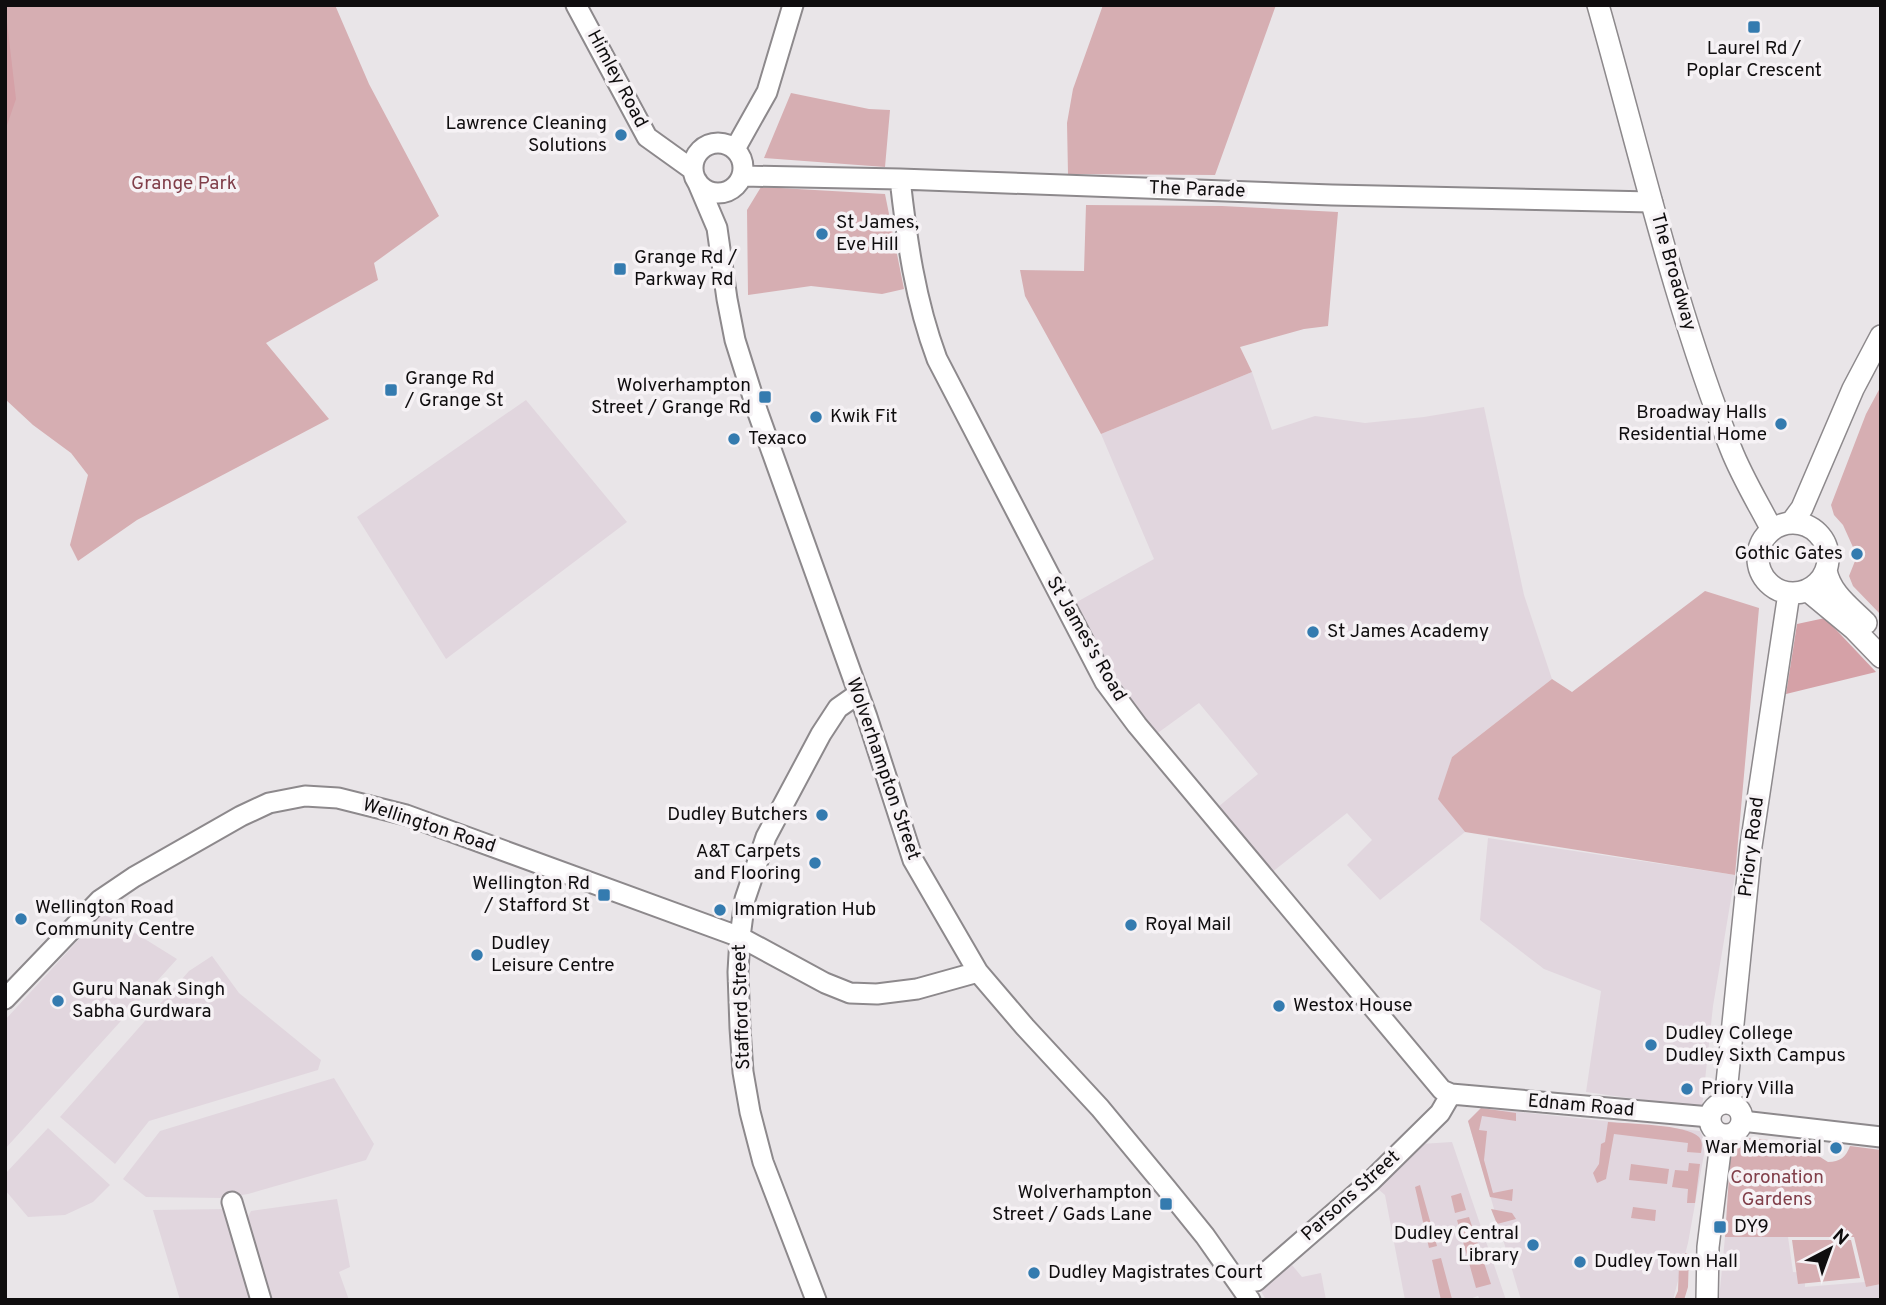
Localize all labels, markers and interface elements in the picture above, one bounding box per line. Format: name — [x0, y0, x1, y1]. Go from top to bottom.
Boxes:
marker: Laurel Rd / Poplar Crescent — [1746, 19, 1762, 35]
street label: Himley Road — [581, 26, 653, 132]
place label: Laurel Rd / Poplar Crescent — [1686, 37, 1822, 83]
place label: Lawrence Cleaning Solutions — [445, 112, 607, 158]
marker: Lawrence Cleaning Solutions — [613, 127, 629, 143]
park label: Grange Park — [131, 172, 237, 196]
street label: The Parade — [1148, 176, 1246, 204]
street label: The Broadway — [1645, 210, 1701, 334]
place label: St James, Eve Hill — [836, 211, 919, 257]
marker: St James, Eve Hill — [814, 226, 830, 242]
place label: Grange Rd / Parkway Rd — [634, 246, 737, 292]
marker: Grange Rd / Parkway Rd — [612, 261, 628, 277]
place label: Grange Rd / Grange St — [404, 367, 504, 413]
place label: Wolverhampton Street / Grange Rd — [591, 374, 751, 420]
marker: Grange Rd / Grange St — [383, 382, 399, 398]
marker: Wolverhampton Street / Grange Rd — [757, 389, 773, 405]
place label: Broadway Halls Residential Home — [1618, 401, 1767, 447]
place label: Kwik Fit — [830, 405, 898, 429]
marker: Kwik Fit — [808, 409, 824, 425]
marker: Broadway Halls Residential Home — [1773, 416, 1789, 432]
place label: Texaco — [748, 427, 807, 451]
marker: Texaco — [726, 431, 742, 447]
place label: Gothic Gates — [1735, 542, 1843, 566]
marker: Gothic Gates — [1849, 546, 1865, 562]
street label: St James's Road — [1041, 572, 1131, 706]
place label: St James Academy — [1327, 620, 1489, 644]
marker: St James Academy — [1305, 624, 1321, 640]
street label: Wolverhampton Street — [840, 675, 926, 863]
street label: Wellington Road — [359, 793, 499, 859]
street label: Priory Road — [1734, 796, 1770, 898]
place label: Dudley Butchers — [667, 803, 808, 827]
marker: Dudley Butchers — [814, 807, 830, 823]
place label: A&T Carpets and Flooring — [694, 840, 801, 886]
marker: A&T Carpets and Flooring — [807, 855, 823, 871]
place label: Wellington Rd / Stafford St — [472, 872, 590, 918]
marker: Wellington Rd / Stafford St — [596, 887, 612, 903]
place label: Wellington Road Community Centre — [35, 896, 195, 942]
place label: Immigration Hub — [734, 898, 876, 922]
marker: Immigration Hub — [712, 902, 728, 918]
marker: Wellington Road Community Centre — [13, 911, 29, 927]
place label: Royal Mail — [1145, 913, 1231, 937]
marker: Royal Mail — [1123, 917, 1139, 933]
place label: Dudley Leisure Centre — [491, 932, 615, 978]
street label: Stafford Street — [728, 944, 756, 1070]
marker: Dudley Leisure Centre — [469, 947, 485, 963]
place label: Guru Nanak Singh Sabha Gurdwara — [72, 978, 225, 1024]
marker: Guru Nanak Singh Sabha Gurdwara — [50, 993, 66, 1009]
place label: Westox House — [1293, 994, 1412, 1018]
marker: Westox House — [1271, 998, 1287, 1014]
place label: Dudley College Dudley Sixth Campus — [1665, 1022, 1846, 1068]
marker: Dudley College Dudley Sixth Campus — [1643, 1037, 1659, 1053]
place label: Priory Villa — [1701, 1077, 1794, 1101]
marker: Priory Villa — [1679, 1081, 1695, 1097]
street label: Ednam Road — [1527, 1089, 1635, 1123]
place label: War Memorial — [1705, 1136, 1822, 1160]
marker: War Memorial — [1828, 1140, 1844, 1156]
street label: Parsons Street — [1297, 1145, 1405, 1247]
park label: Coronation Gardens — [1730, 1166, 1824, 1212]
place label: Wolverhampton Street / Gads Lane — [992, 1181, 1152, 1227]
marker: Wolverhampton Street / Gads Lane — [1158, 1196, 1174, 1212]
north arrow — [1795, 1214, 1865, 1284]
place label: DY9 — [1734, 1215, 1769, 1239]
marker: DY9 — [1712, 1219, 1728, 1235]
place label: Dudley Central Library — [1394, 1222, 1519, 1268]
text: N — [1827, 1224, 1853, 1251]
marker: Dudley Central Library — [1525, 1237, 1541, 1253]
place label: Dudley Town Hall — [1594, 1250, 1738, 1274]
marker: Dudley Town Hall — [1572, 1254, 1588, 1270]
place label: Dudley Magistrates Court — [1048, 1261, 1263, 1285]
marker: Dudley Magistrates Court — [1026, 1265, 1042, 1281]

